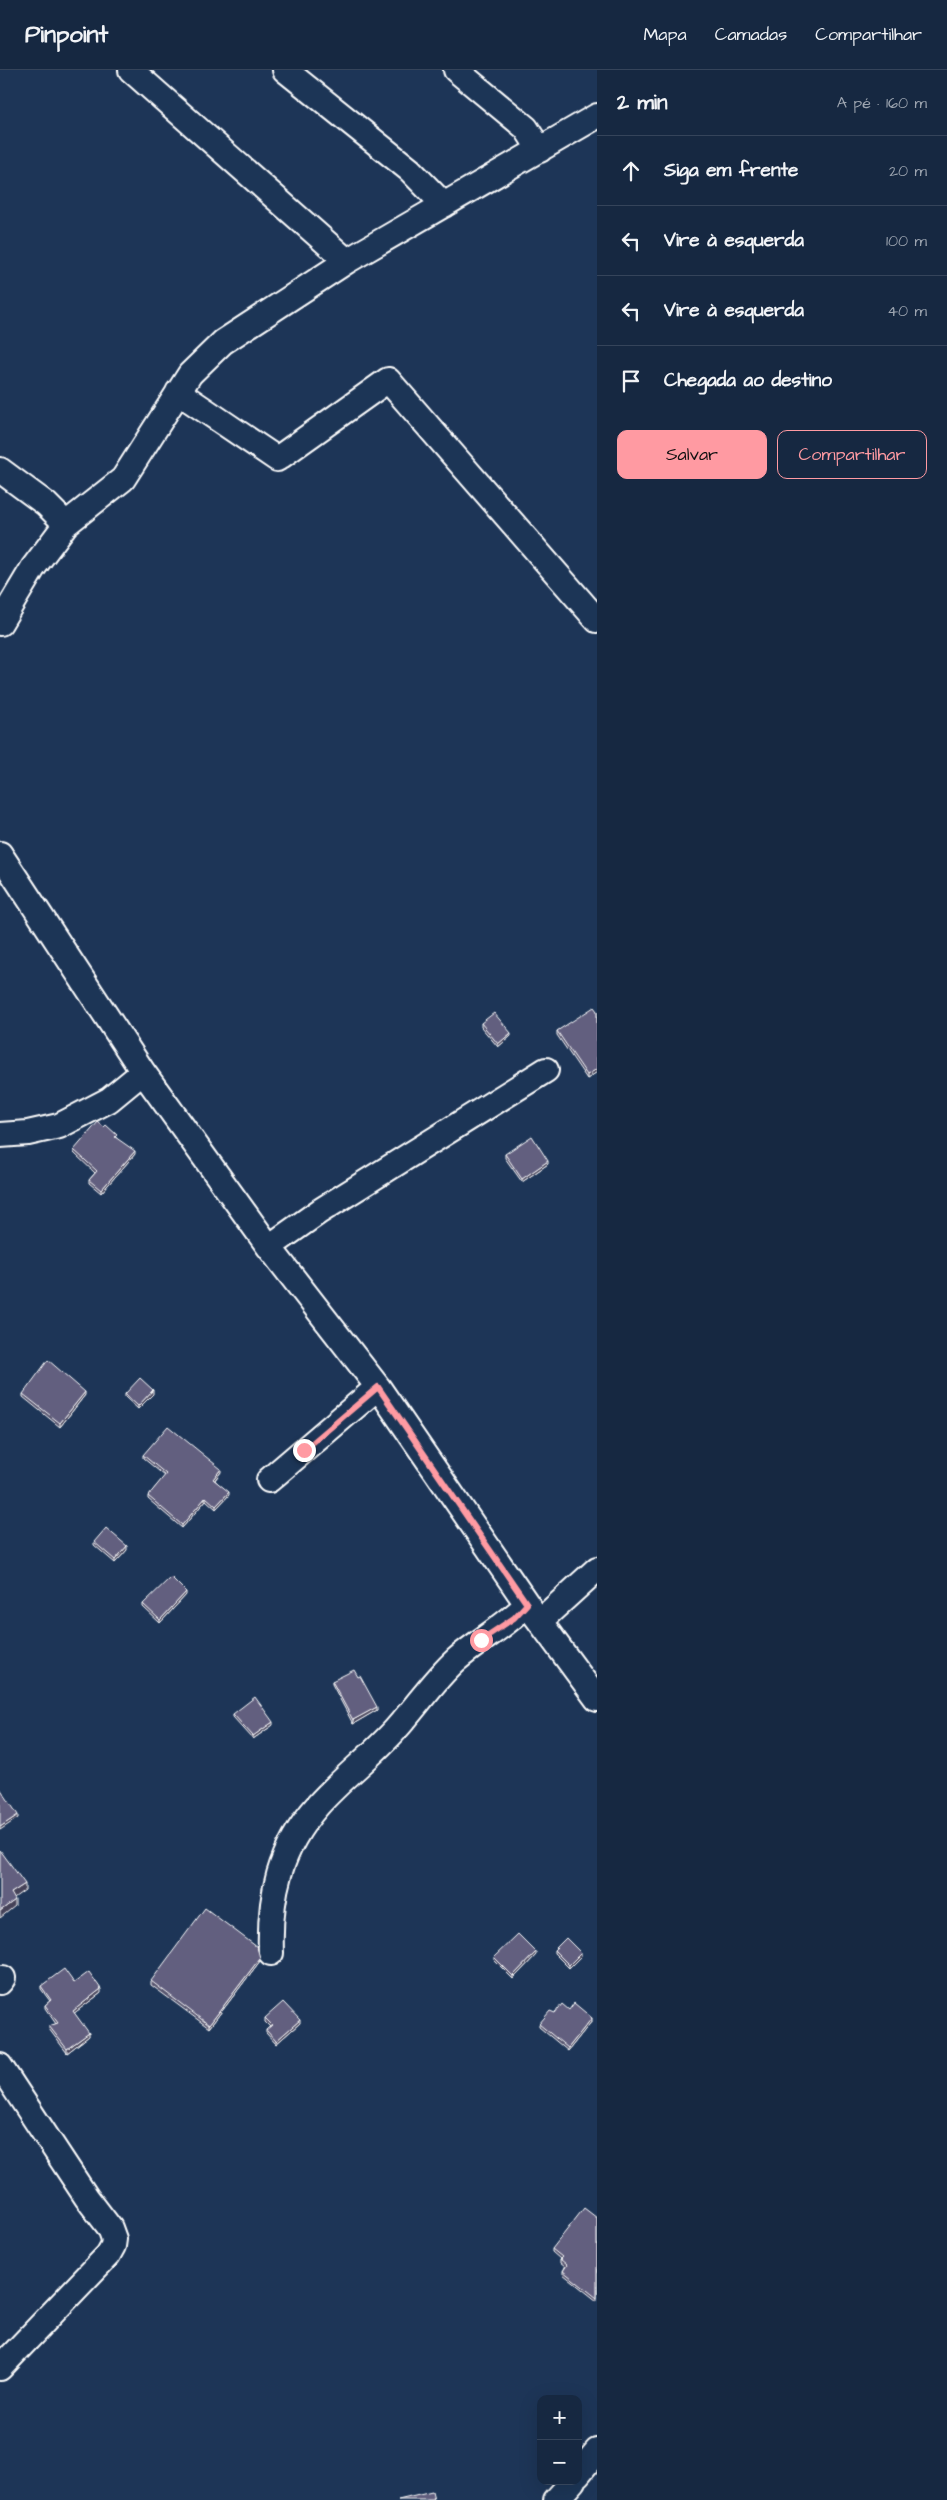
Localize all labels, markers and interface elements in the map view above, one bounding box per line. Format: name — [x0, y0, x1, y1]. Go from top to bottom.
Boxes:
text: Pinpoint — [25, 18, 108, 52]
text: Mapa — [643, 22, 687, 47]
text: Camadas — [715, 22, 787, 47]
text: Compartilhar — [815, 22, 922, 47]
text: 2 min — [617, 88, 667, 117]
text: A pé · 160 m — [837, 92, 927, 114]
icon: ahead — [617, 157, 645, 185]
text: Siga em frente — [664, 157, 798, 184]
text: 20 m — [889, 160, 927, 182]
icon: left — [617, 227, 645, 255]
text: Vire à esquerda — [664, 227, 804, 254]
text: 100 m — [886, 230, 927, 252]
icon: left — [617, 297, 645, 325]
text: Vire à esquerda — [664, 297, 804, 324]
text: 40 m — [887, 300, 927, 322]
icon: arrive — [617, 367, 645, 395]
text: Chegada ao destino — [664, 367, 832, 394]
button: Salvar — [617, 430, 767, 479]
button: Compartilhar — [777, 430, 927, 479]
route end — [293, 1439, 316, 1462]
route start — [470, 1629, 493, 1652]
map controls — [537, 2395, 582, 2485]
button: + — [537, 2395, 582, 2440]
button: − — [537, 2440, 582, 2485]

